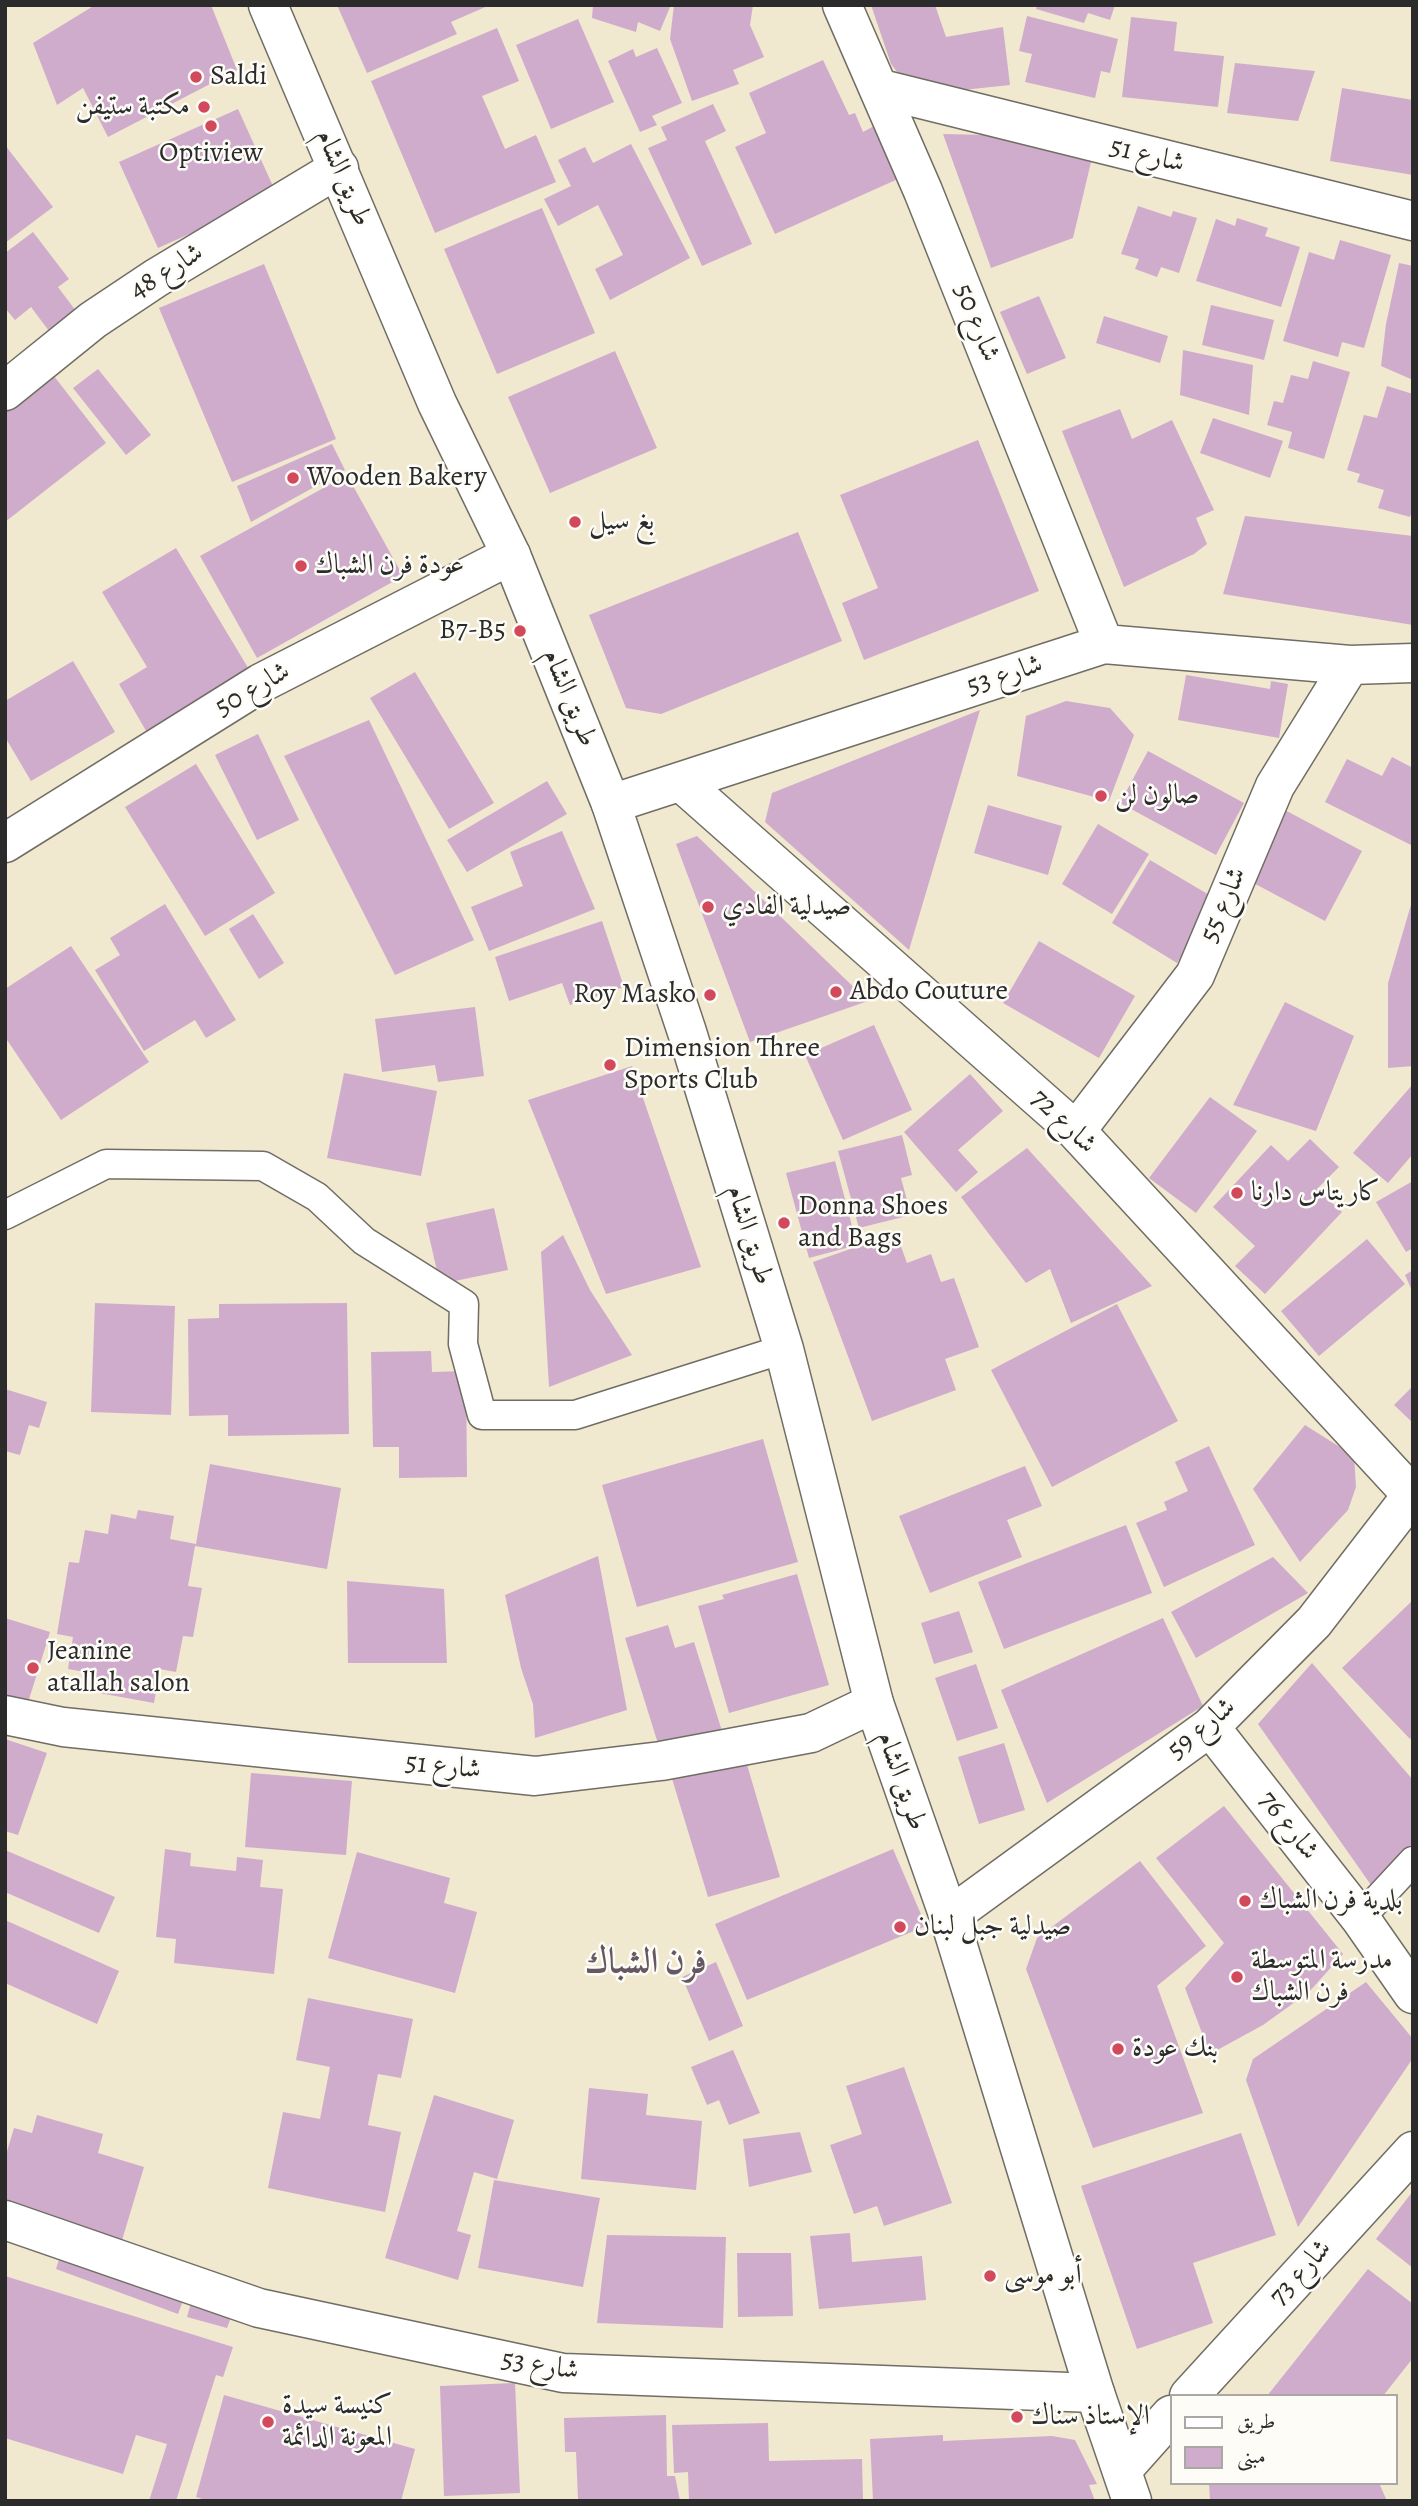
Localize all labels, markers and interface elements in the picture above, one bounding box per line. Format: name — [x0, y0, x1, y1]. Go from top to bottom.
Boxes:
place label: Saldi — [210, 60, 267, 94]
marker: Saldi — [188, 69, 204, 85]
place label: مكتبة ستيفن — [75, 90, 190, 124]
marker: مكتبة ستيفن — [196, 99, 212, 115]
marker: Optiview — [203, 118, 219, 134]
street label: طريق الشام — [307, 124, 379, 232]
street label: شارع 51 — [1106, 131, 1188, 181]
place label: Optiview — [159, 137, 263, 171]
street label: شارع 48 — [124, 236, 210, 308]
street label: شارع 50 — [945, 279, 1007, 367]
place label: Wooden Bakery — [307, 461, 487, 495]
marker: Wooden Bakery — [285, 470, 301, 486]
place label: بغ سيل — [589, 505, 654, 539]
marker: بغ سيل — [567, 514, 583, 530]
place label: عودة فرن الشباك — [315, 549, 464, 583]
marker: عودة فرن الشباك — [293, 558, 309, 574]
place label: B7-B5 — [439, 614, 506, 648]
marker: B7-B5 — [512, 623, 528, 639]
street label: طريق الشام — [534, 644, 604, 752]
street label: شارع 53 — [963, 648, 1047, 704]
street label: شارع 50 — [209, 655, 297, 725]
place label: صالون لن — [1115, 779, 1199, 813]
marker: صالون لن — [1093, 788, 1109, 804]
street label: شارع 55 — [1193, 862, 1255, 948]
place label: صيدلية الفادي — [722, 890, 851, 924]
marker: صيدلية الفادي — [700, 899, 716, 915]
place label: Abdo Couture — [850, 975, 1008, 1009]
place label: Roy Masko — [573, 978, 696, 1012]
marker: Abdo Couture — [828, 984, 844, 1000]
marker: Roy Masko — [702, 987, 718, 1003]
place label: Dimension Three Sports Club — [624, 1032, 820, 1098]
marker: Dimension Three Sports Club — [602, 1057, 618, 1073]
street label: شارع 72 — [1023, 1082, 1103, 1162]
place label: كاريتاس دارنا — [1251, 1176, 1380, 1210]
street label: طريق الشام — [718, 1181, 780, 1289]
marker: كاريتاس دارنا — [1229, 1185, 1245, 1201]
place label: Donna Shoes and Bags — [798, 1190, 948, 1256]
marker: Donna Shoes and Bags — [776, 1215, 792, 1231]
place label: Jeanine atallah salon — [47, 1635, 190, 1701]
marker: Jeanine atallah salon — [25, 1660, 41, 1676]
street label: شارع 59 — [1161, 1691, 1243, 1767]
street label: طريق الشام — [868, 1727, 934, 1835]
street label: شارع 51 — [404, 1746, 482, 1788]
street label: شارع 76 — [1250, 1785, 1326, 1867]
place label: بلدية فرن الشباك — [1259, 1884, 1403, 1918]
marker: بلدية فرن الشباك — [1237, 1893, 1253, 1909]
place label: صيدلية جبل لبنان — [914, 1910, 1071, 1944]
marker: صيدلية جبل لبنان — [892, 1919, 908, 1935]
district label: فرن الشباك — [585, 1942, 707, 1984]
place label: مدرسة المتوسطة فرن الشباك — [1251, 1944, 1393, 2010]
marker: مدرسة المتوسطة فرن الشباك — [1229, 1969, 1245, 1985]
place label: بنك عودة — [1132, 2032, 1218, 2066]
marker: بنك عودة — [1110, 2041, 1126, 2057]
street label: شارع 73 — [1263, 2233, 1339, 2313]
place label: أبو موسى — [1004, 2259, 1082, 2293]
marker: أبو موسى — [982, 2268, 998, 2284]
street label: شارع 53 — [499, 2343, 581, 2389]
place label: كنيسة سيدة المعونة الدائمة — [282, 2389, 392, 2455]
legend — [1170, 2394, 1397, 2485]
place label: الإستاذ سناك — [1031, 2400, 1150, 2434]
text: طريق — [1237, 2407, 1275, 2435]
marker: الإستاذ سناك — [1009, 2409, 1025, 2425]
marker: كنيسة سيدة المعونة الدائمة — [260, 2414, 276, 2430]
text: مبنى — [1237, 2442, 1266, 2470]

